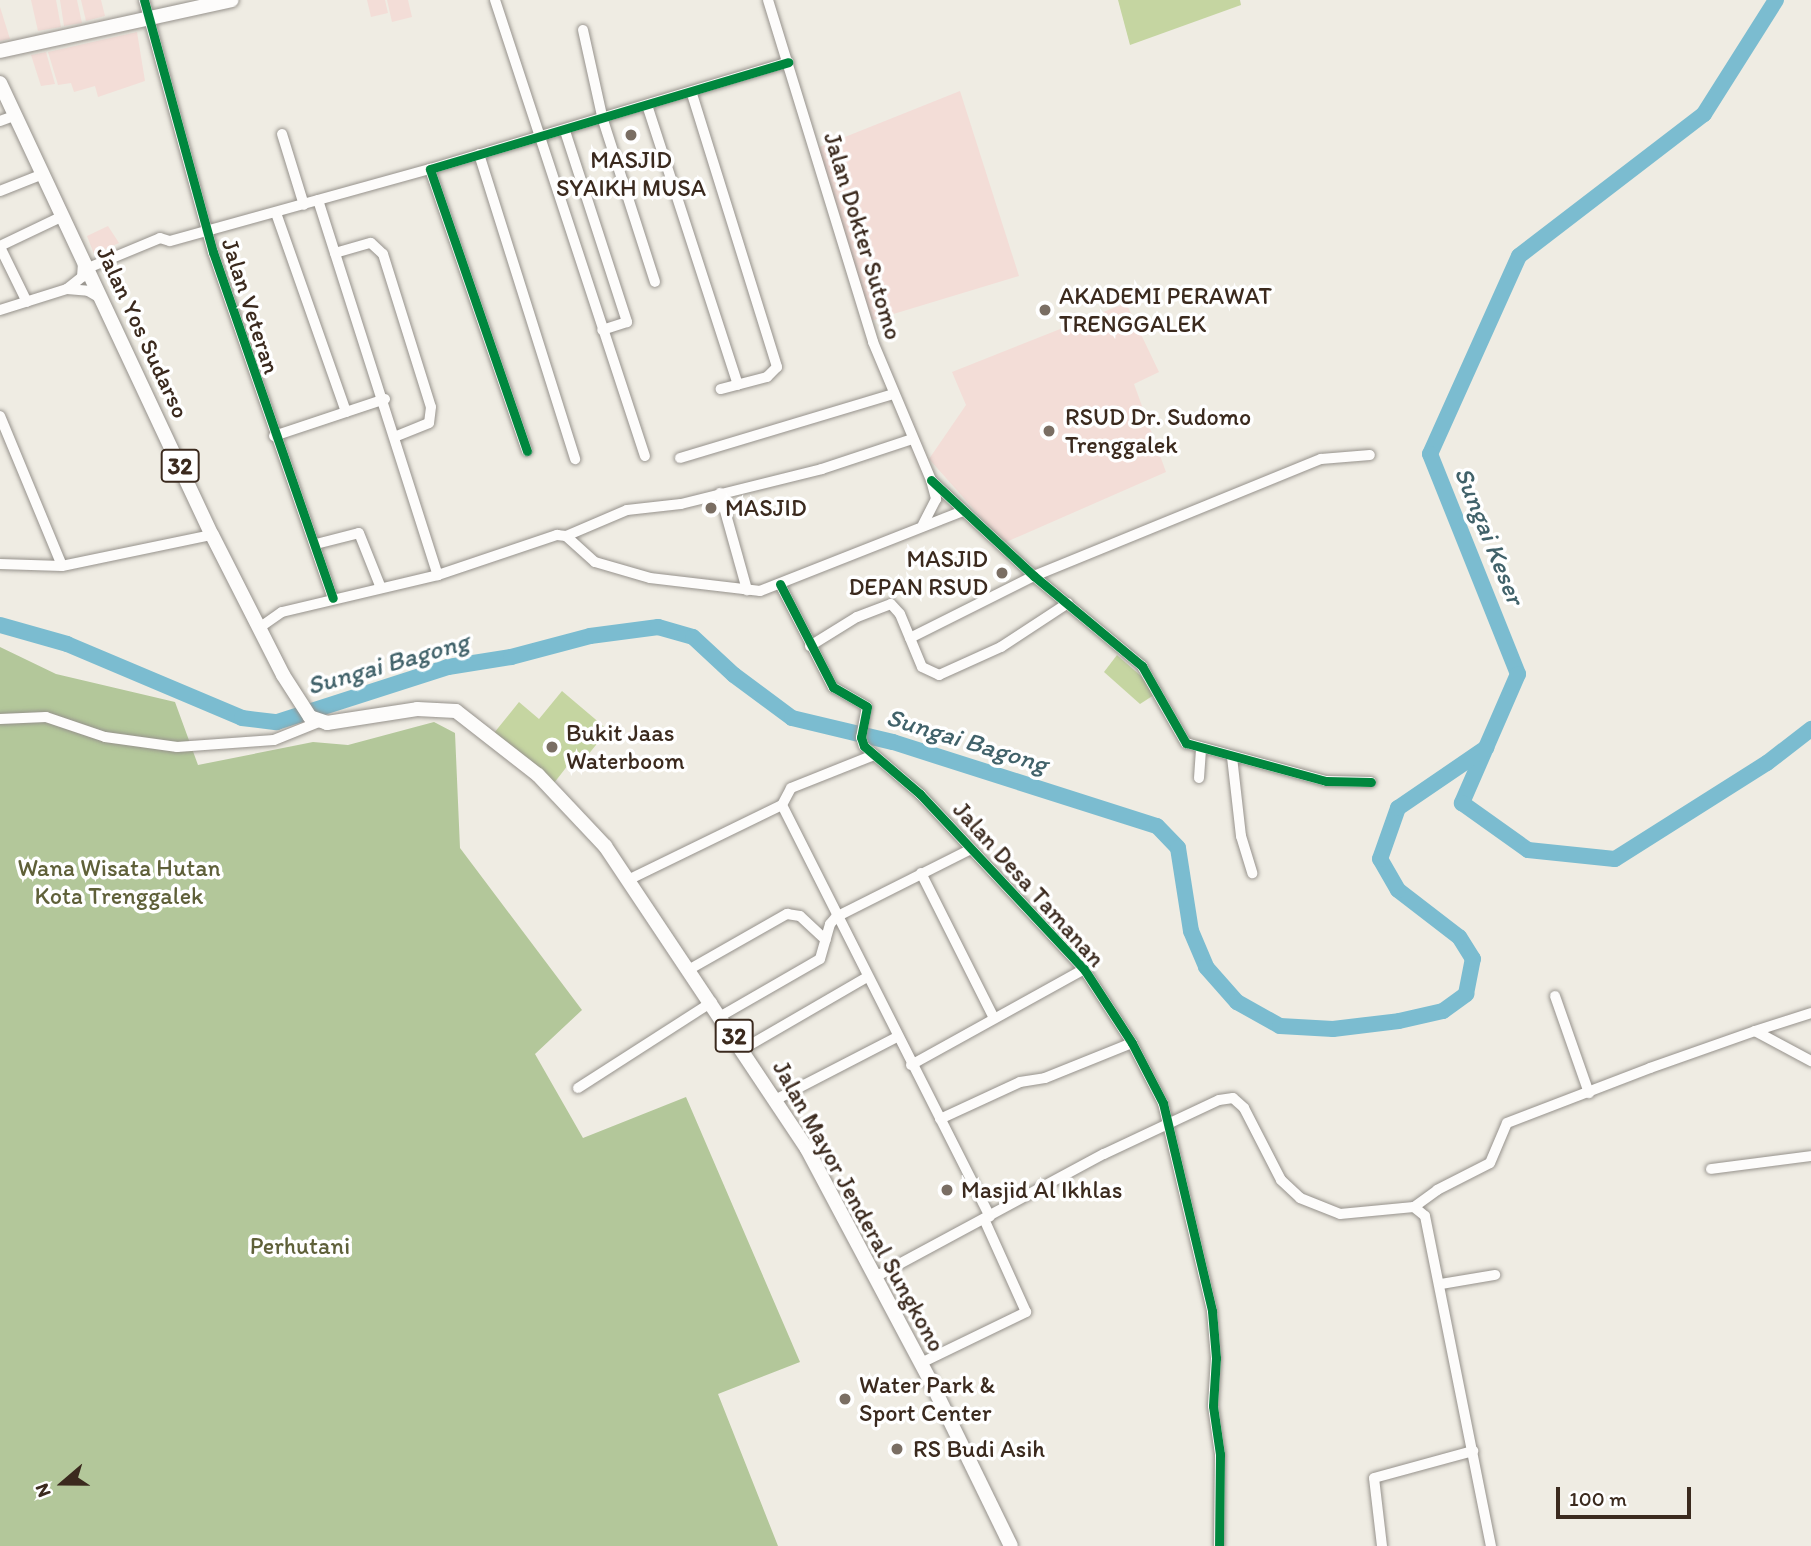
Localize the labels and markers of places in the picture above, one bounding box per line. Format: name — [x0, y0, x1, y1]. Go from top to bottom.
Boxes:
marker: MASJID SYAIKH MUSA — [623, 127, 639, 143]
place label: MASJID SYAIKH MUSA — [556, 146, 706, 202]
place label: AKADEMI PERAWAT TRENGGALEK — [1059, 282, 1273, 338]
marker: AKADEMI PERAWAT TRENGGALEK — [1037, 302, 1053, 318]
place label: RSUD Dr. Sudomo Trenggalek — [1065, 403, 1251, 459]
marker: RSUD Dr. Sudomo Trenggalek — [1039, 421, 1059, 441]
place label: MASJID — [725, 494, 807, 522]
marker: MASJID — [703, 500, 719, 516]
place label: MASJID DEPAN RSUD — [848, 545, 988, 601]
marker: MASJID DEPAN RSUD — [994, 565, 1010, 581]
place label: Bukit Jaas Waterboom — [566, 719, 685, 775]
marker: Bukit Jaas Waterboom — [544, 739, 560, 755]
place label: Masjid Al Ikhlas — [961, 1176, 1125, 1204]
marker: Masjid Al Ikhlas — [939, 1182, 955, 1198]
place label: Water Park & Sport Center — [859, 1371, 994, 1427]
marker: Water Park & Sport Center — [837, 1391, 853, 1407]
place label: RS Budi Asih — [913, 1435, 1044, 1463]
marker: RS Budi Asih — [887, 1439, 907, 1459]

